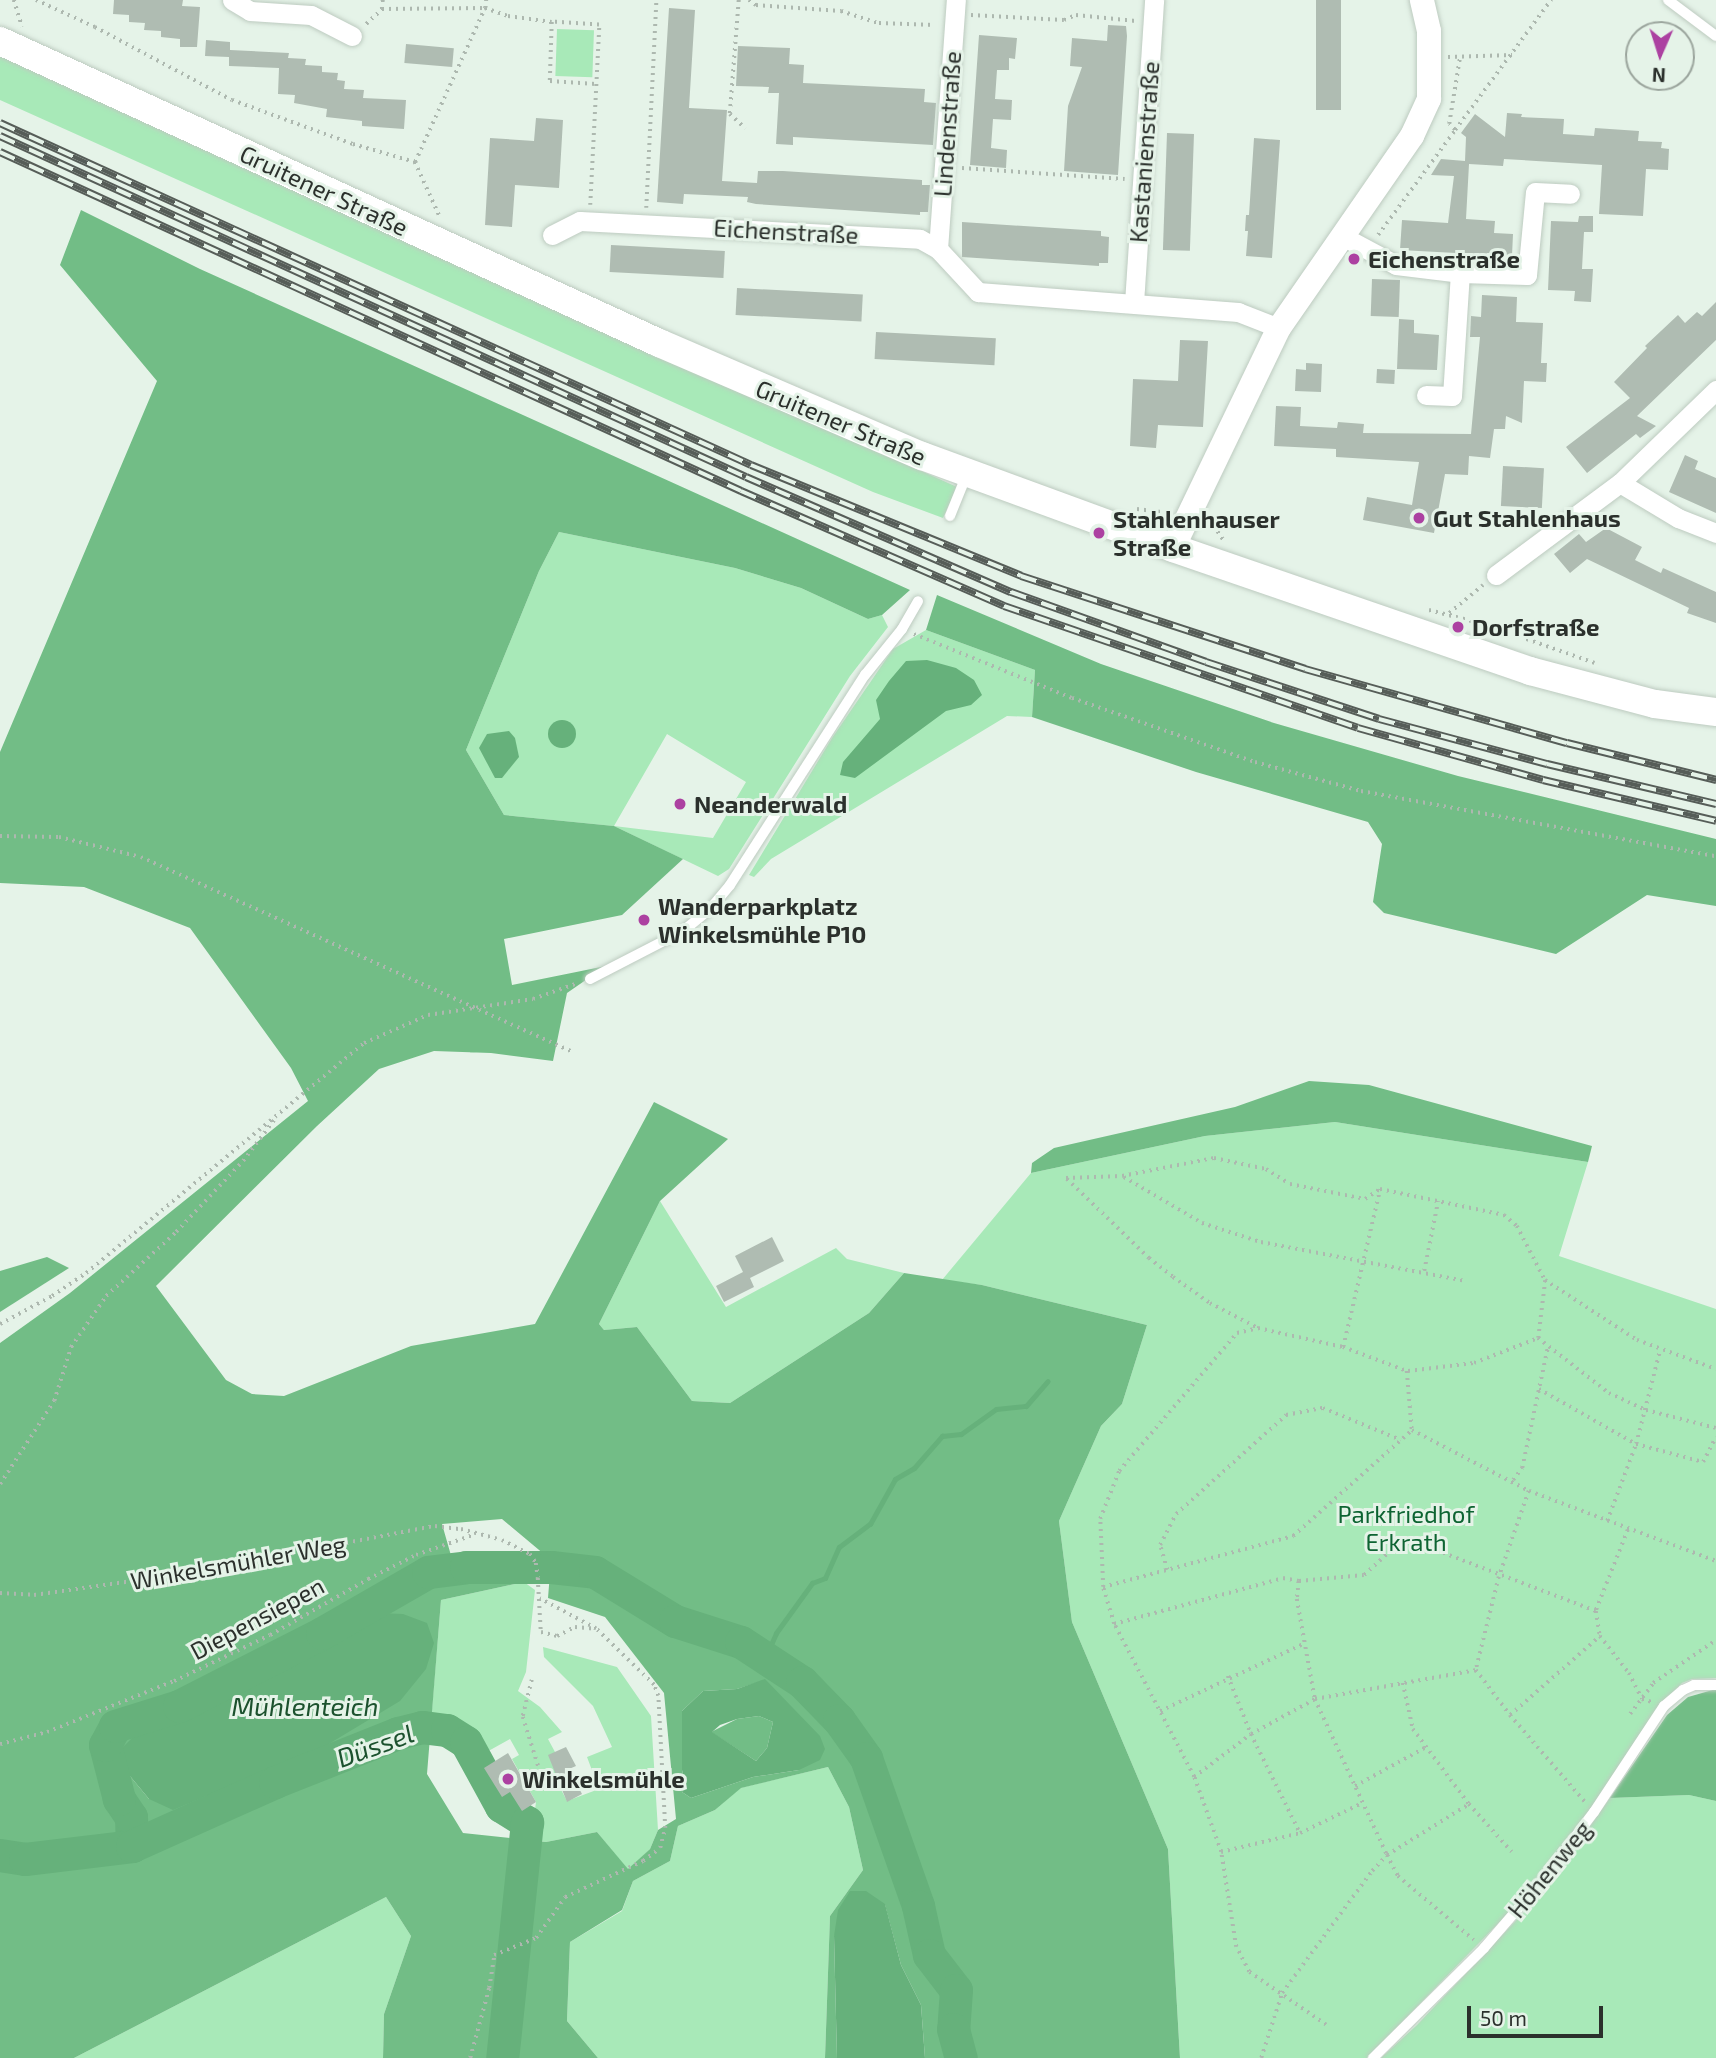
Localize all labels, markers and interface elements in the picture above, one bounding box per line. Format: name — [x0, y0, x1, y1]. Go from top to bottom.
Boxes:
north arrow — [1625, 21, 1695, 91]
street label: Lindenstraße — [928, 50, 966, 198]
street label: Kastanienstraße — [1123, 60, 1165, 244]
text: N — [1652, 64, 1666, 87]
street label: Gruitener Straße — [235, 138, 413, 242]
street label: Eichenstraße — [713, 213, 859, 249]
place label: Eichenstraße — [1368, 245, 1520, 273]
marker: Eichenstraße — [1346, 251, 1362, 267]
street label: Gruitener Straße — [751, 373, 931, 471]
place label: Gut Stahlenhaus — [1433, 504, 1621, 532]
place label: Stahlenhauser Straße — [1113, 505, 1280, 561]
marker: Gut Stahlenhaus — [1411, 510, 1427, 526]
marker: Stahlenhauser Straße — [1091, 525, 1107, 541]
place label: Dorfstraße — [1472, 613, 1599, 641]
marker: Dorfstraße — [1450, 619, 1466, 635]
place label: Neanderwald — [694, 790, 847, 818]
marker: Neanderwald — [672, 796, 688, 812]
place label: Wanderparkplatz Winkelsmühle P10 — [658, 892, 866, 948]
marker: Wanderparkplatz Winkelsmühle P10 — [636, 912, 652, 928]
park label: Parkfriedhof Erkrath — [1337, 1500, 1475, 1556]
street label: Winkelsmühler Weg — [128, 1529, 348, 1595]
street label: Diepensiepen — [185, 1571, 329, 1665]
water label: Mühlenteich — [232, 1690, 378, 1722]
water label: Düssel — [332, 1717, 418, 1773]
place label: Winkelsmühle — [522, 1765, 685, 1793]
marker: Winkelsmühle — [500, 1771, 516, 1787]
street label: Höhenweg — [1501, 1815, 1597, 1923]
scale bar — [1471, 1992, 1608, 2036]
text: 50 m — [1480, 2005, 1527, 2030]

